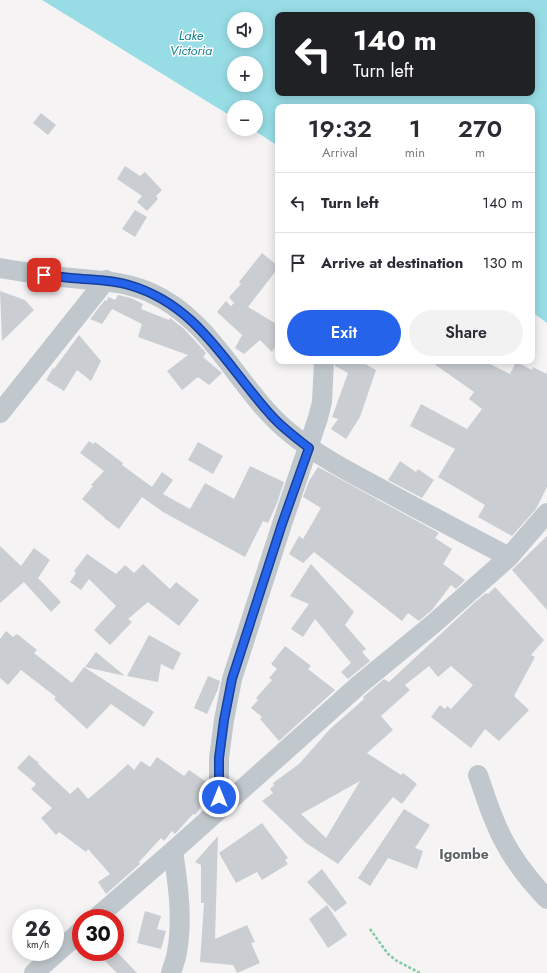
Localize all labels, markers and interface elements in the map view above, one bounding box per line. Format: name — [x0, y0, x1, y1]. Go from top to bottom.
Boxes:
map controls — [227, 12, 263, 136]
button: sound — [227, 12, 263, 48]
text: 140 m — [353, 20, 437, 61]
water label: Lake Victoria — [170, 26, 212, 60]
icon: left — [287, 28, 339, 80]
button: + — [227, 56, 263, 92]
text: Turn left — [353, 58, 413, 84]
button: − — [227, 100, 263, 136]
text: 19:32 — [308, 111, 372, 146]
text: 1 — [409, 111, 421, 146]
text: 270 — [458, 111, 502, 146]
text: Arrival — [322, 143, 358, 162]
text: min — [405, 143, 425, 162]
text: m — [475, 143, 485, 162]
icon: left — [287, 192, 309, 214]
text: Turn left — [321, 192, 379, 214]
text: 140 m — [482, 192, 523, 214]
icon: arrive — [287, 252, 309, 274]
text: Arrive at destination — [321, 252, 463, 274]
text: 130 m — [483, 252, 523, 274]
pin — [27, 258, 61, 292]
icon: arrive — [33, 264, 55, 286]
button: Exit — [287, 310, 401, 356]
button: Share — [409, 310, 523, 356]
position arrow — [198, 776, 240, 818]
district label: Igombe — [439, 844, 489, 864]
speed limit sign: 30 — [72, 909, 124, 961]
text: 26 — [25, 915, 51, 944]
text: km/h — [27, 937, 49, 952]

